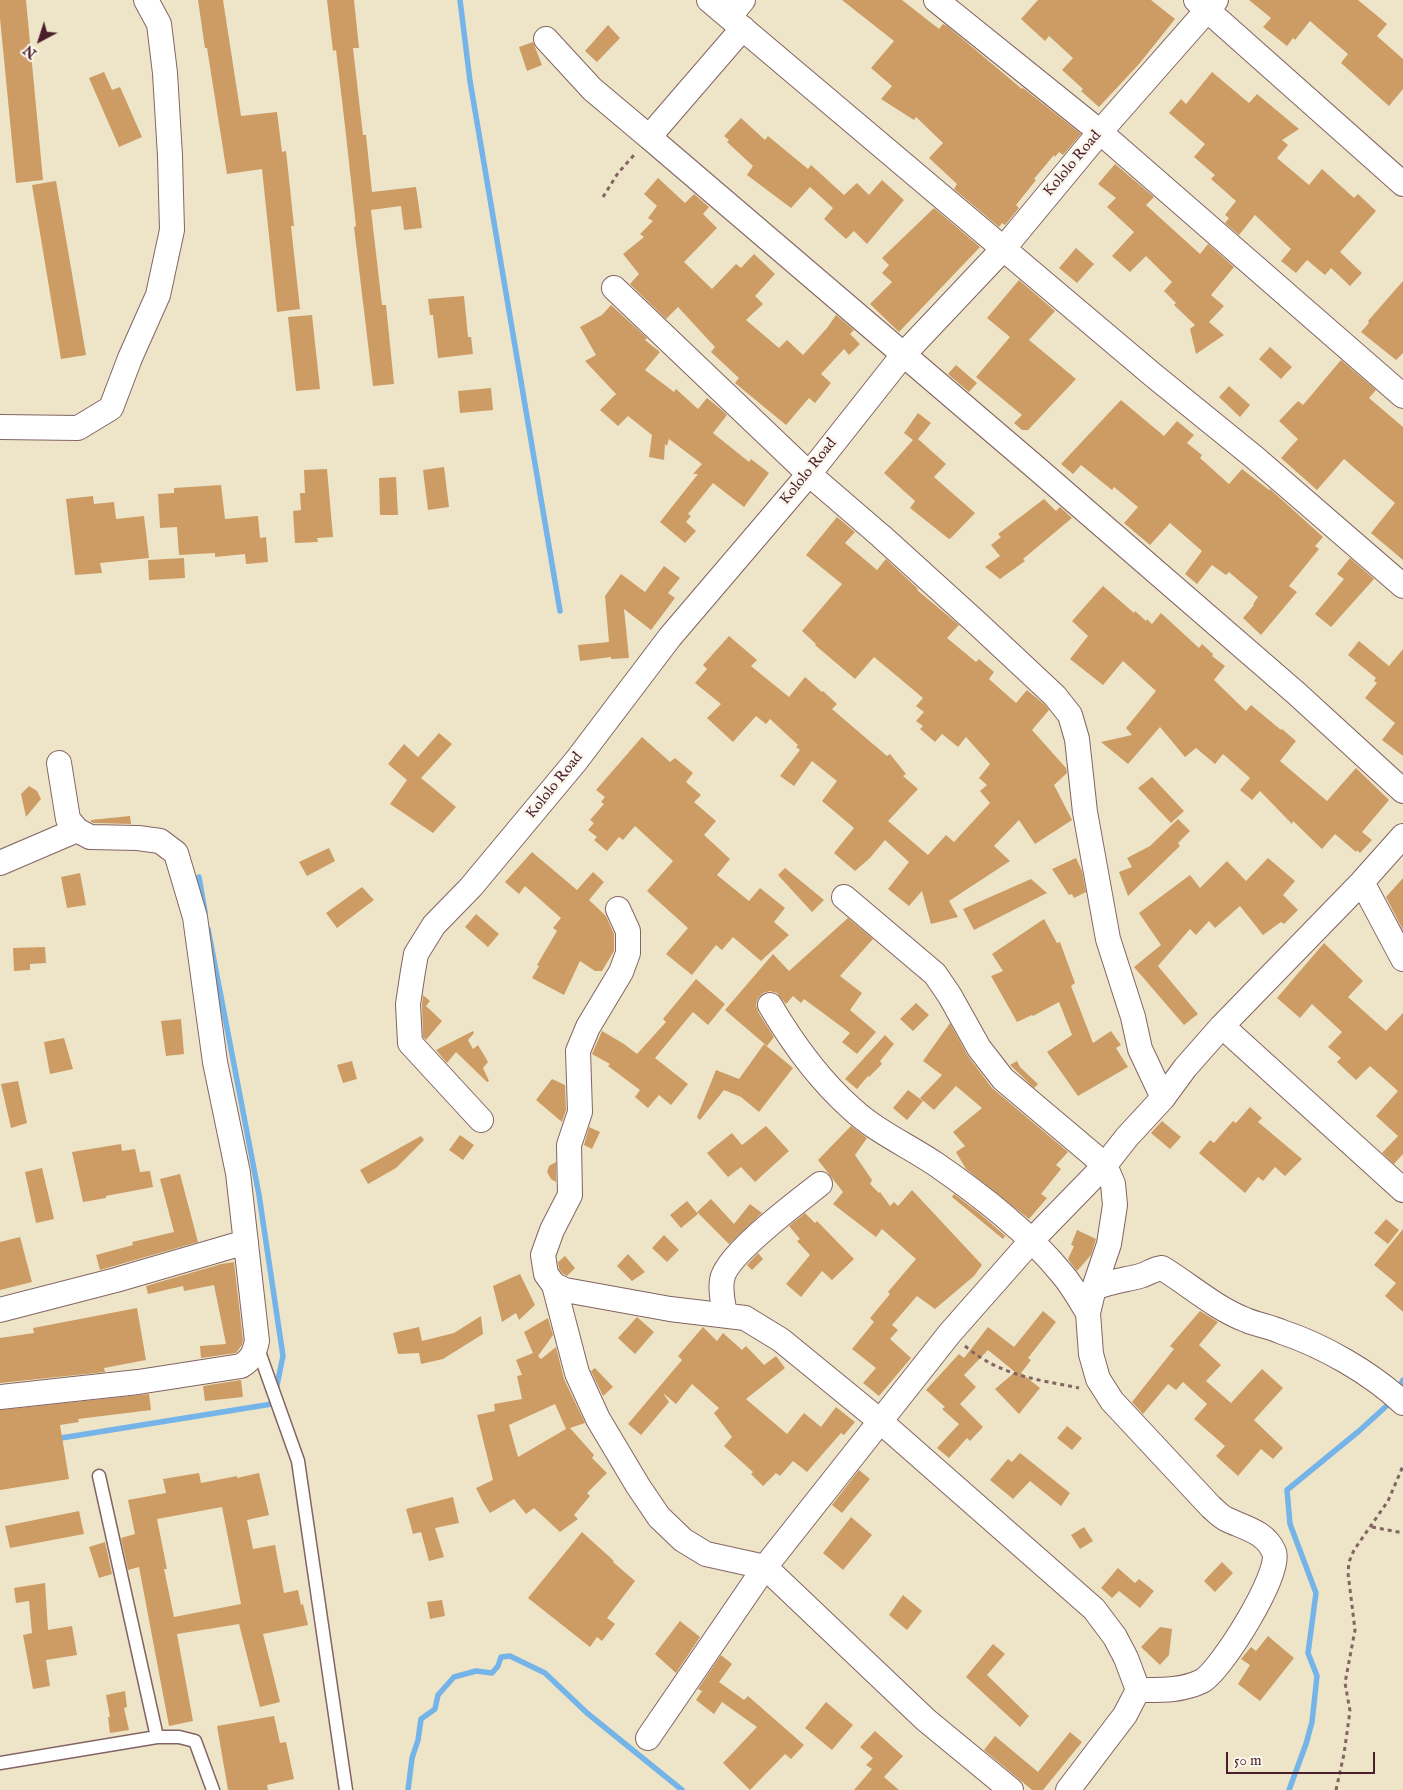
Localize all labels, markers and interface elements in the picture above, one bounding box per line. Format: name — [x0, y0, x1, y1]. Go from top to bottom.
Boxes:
north arrow — [15, 15, 65, 65]
text: N — [20, 41, 41, 62]
street label: Kololo Road — [1040, 128, 1106, 200]
street label: Kololo Road — [777, 435, 841, 509]
street label: Kololo Road — [523, 749, 587, 823]
scale bar — [1228, 1742, 1377, 1774]
text: 50 m — [1234, 1751, 1262, 1770]

